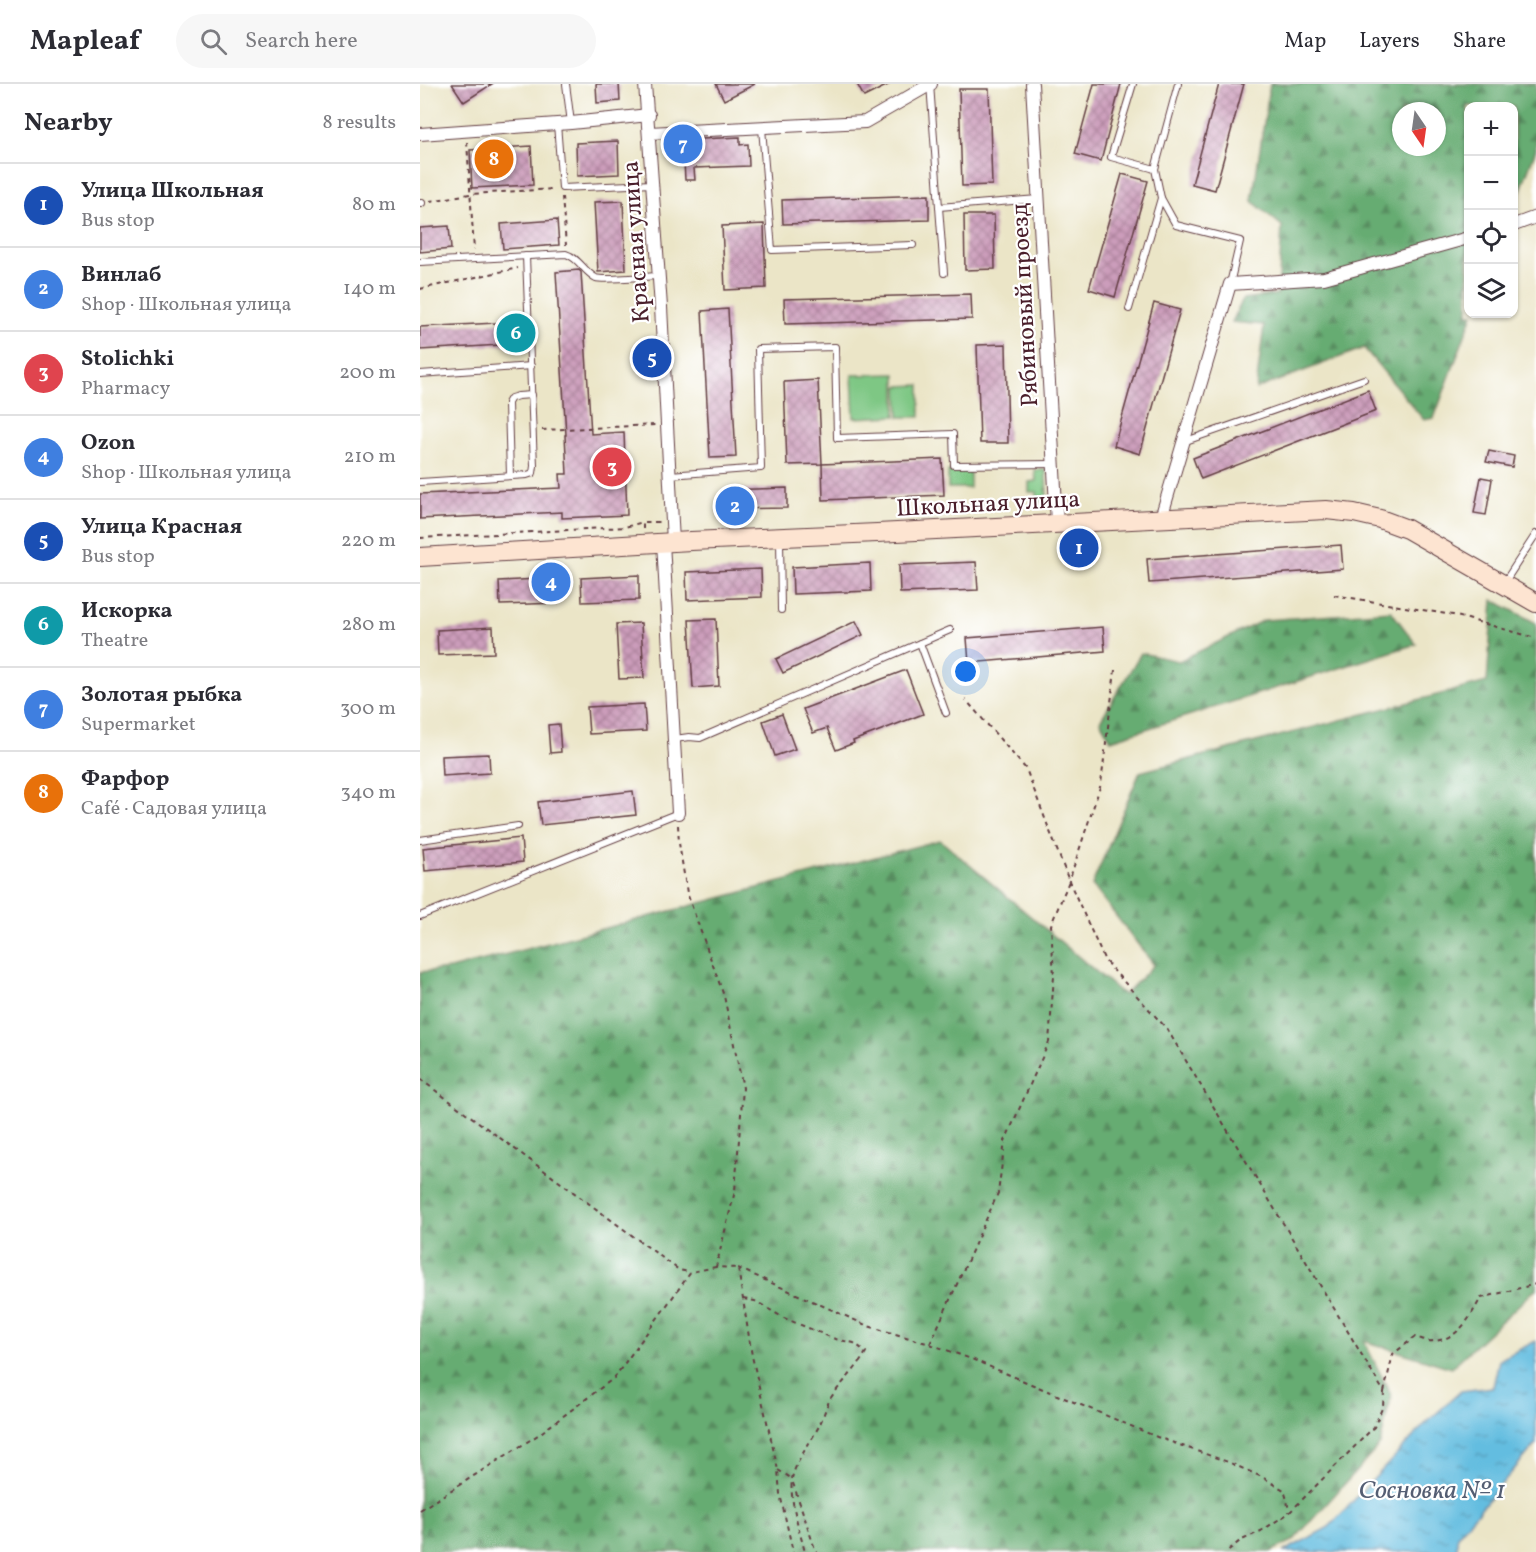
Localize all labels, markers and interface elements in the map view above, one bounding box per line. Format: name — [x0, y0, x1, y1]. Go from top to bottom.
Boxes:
search box — [176, 14, 596, 68]
text: Mapleaf — [30, 22, 140, 61]
icon: search — [197, 25, 230, 58]
text: Search here — [245, 26, 358, 57]
text: Map — [1284, 27, 1326, 56]
text: Layers — [1359, 27, 1420, 56]
text: Share — [1453, 27, 1506, 56]
north arrow — [1392, 102, 1446, 156]
map controls — [1464, 102, 1518, 318]
button: + — [1464, 102, 1518, 156]
text: Nearby — [24, 105, 113, 141]
text: 8 results — [323, 109, 396, 137]
pin: 7 — [664, 122, 702, 166]
pin: 8 — [474, 136, 514, 182]
button: − — [1464, 156, 1518, 210]
street label: Красная улица — [614, 160, 660, 324]
text: Улица Школьная — [81, 176, 264, 207]
text: 1 — [39, 191, 48, 219]
text: 80 m — [352, 191, 396, 219]
street label: Рябиновый проезд — [1004, 202, 1048, 408]
text: Bus stop — [81, 207, 155, 235]
button: locate — [1464, 210, 1518, 264]
text: Винлаб — [81, 260, 162, 291]
button: layers — [1464, 264, 1518, 318]
text: 2 — [38, 275, 49, 303]
text: 140 m — [343, 275, 396, 303]
text: Shop · Школьная улица — [81, 291, 291, 319]
pin: 6 — [496, 310, 536, 356]
pin: 5 — [632, 336, 672, 380]
text: Stolichki — [81, 344, 174, 375]
text: 3 — [38, 359, 49, 387]
text: 200 m — [339, 359, 396, 387]
text: Pharmacy — [81, 375, 170, 403]
text: Ozon — [81, 428, 136, 459]
text: 4 — [37, 443, 50, 471]
text: 210 m — [344, 443, 396, 471]
pin: 3 — [592, 444, 632, 490]
text: Shop · Школьная улица — [81, 459, 291, 487]
street label: Школьная улица — [895, 483, 1081, 527]
pin: 2 — [716, 484, 754, 528]
text: Улица Красная — [81, 512, 242, 543]
pin: 1 — [1060, 526, 1098, 570]
text: 5 — [39, 527, 48, 555]
text: 220 m — [341, 527, 396, 555]
text: Bus stop — [81, 543, 155, 571]
pin: 4 — [532, 560, 570, 604]
text: Искорка — [81, 596, 173, 627]
text: 6 — [38, 611, 49, 639]
text: 280 m — [341, 611, 396, 639]
text: Theatre — [81, 627, 148, 655]
your location — [951, 657, 980, 686]
text: Золотая рыбка — [81, 680, 242, 711]
text: 7 — [39, 695, 48, 723]
text: 300 m — [340, 695, 396, 723]
text: Supermarket — [81, 711, 196, 739]
text: Фарфор — [81, 764, 169, 795]
text: 8 — [38, 779, 49, 807]
text: 340 m — [340, 779, 396, 807]
text: Café · Садовая улица — [81, 795, 267, 823]
water label: Сосновка № 1 — [1359, 1473, 1506, 1509]

